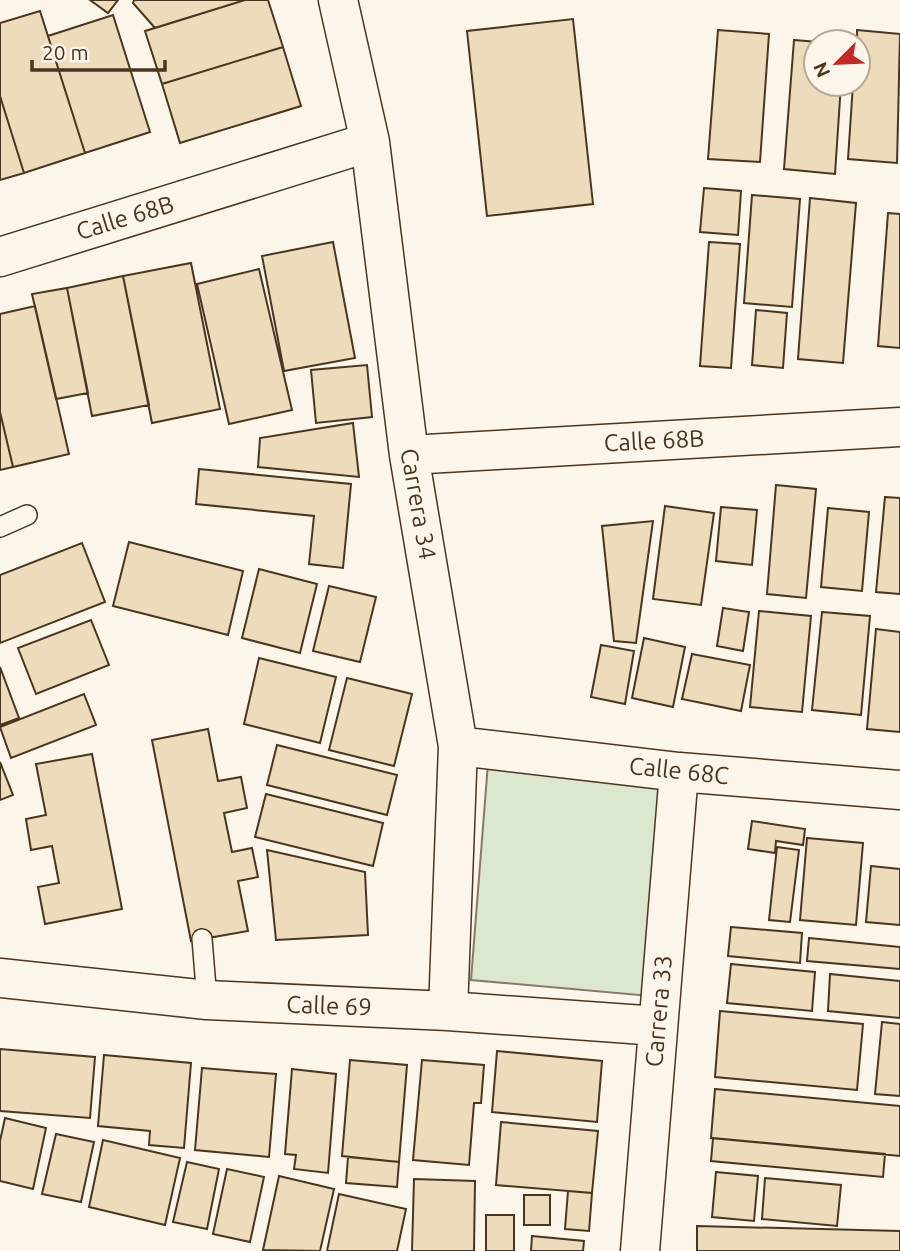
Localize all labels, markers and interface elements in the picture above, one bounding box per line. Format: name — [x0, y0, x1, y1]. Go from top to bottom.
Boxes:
scale bar — [32, 28, 164, 72]
north arrow — [802, 28, 872, 98]
text: 20 m — [42, 40, 89, 64]
text: N — [809, 59, 834, 81]
street label: Calle 68B — [73, 190, 177, 245]
street label: Calle 68B — [603, 424, 705, 457]
street label: Carrera 34 — [395, 446, 442, 562]
street label: Calle 68C — [628, 752, 731, 789]
street label: Carrera 33 — [640, 954, 677, 1068]
street label: Calle 69 — [286, 991, 372, 1020]

